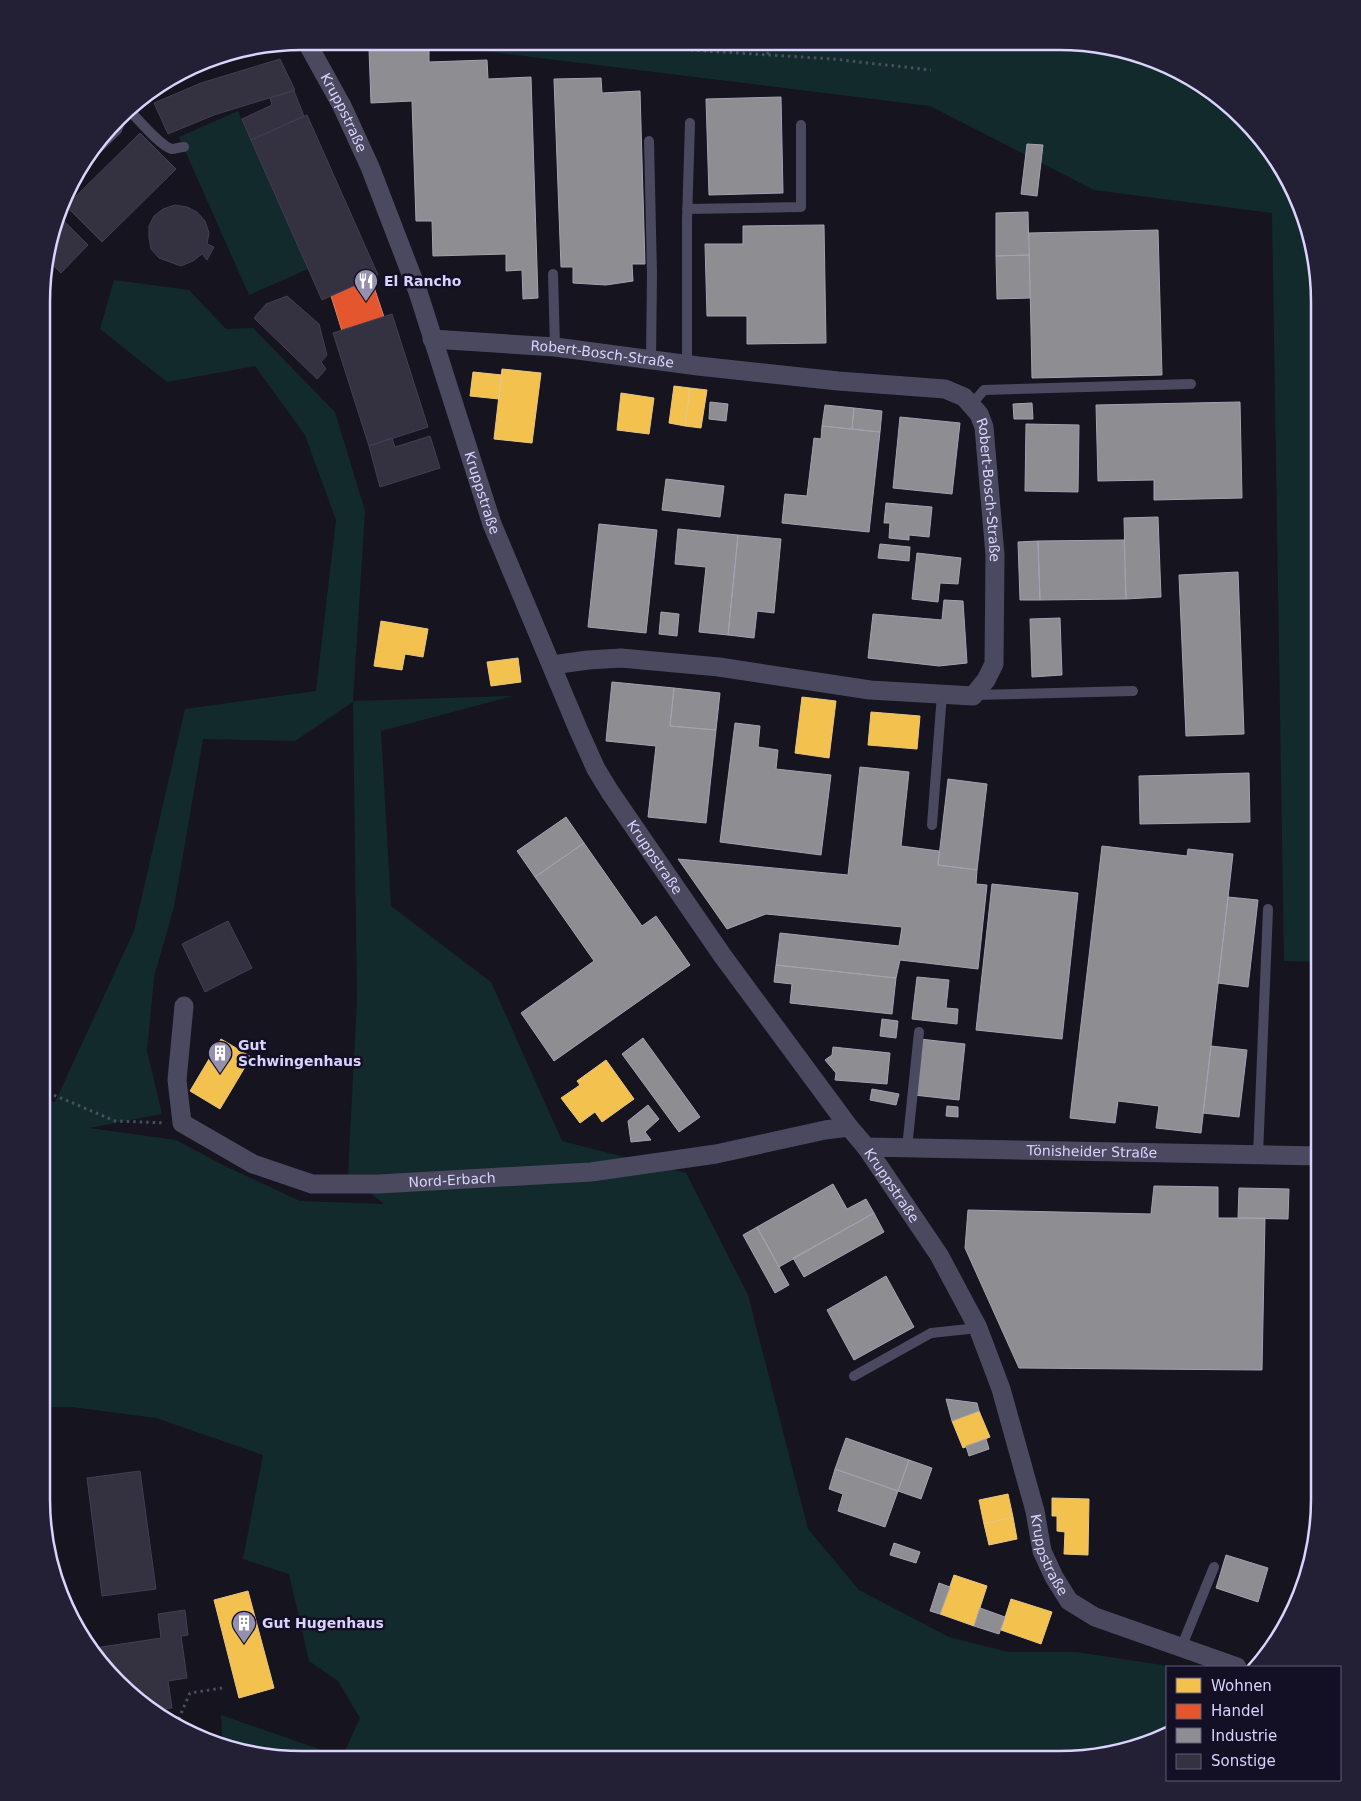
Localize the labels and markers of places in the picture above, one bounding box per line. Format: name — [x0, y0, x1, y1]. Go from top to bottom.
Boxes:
restaurant icon: El Rancho — [353, 268, 379, 302]
place label: El Rancho — [384, 273, 462, 289]
place label: Gut Schwingenhaus — [238, 1037, 361, 1069]
building icon: Gut Schwingenhaus — [207, 1040, 233, 1074]
building icon: Gut Hugenhaus — [231, 1610, 257, 1644]
place label: Gut Hugenhaus — [262, 1615, 384, 1631]

